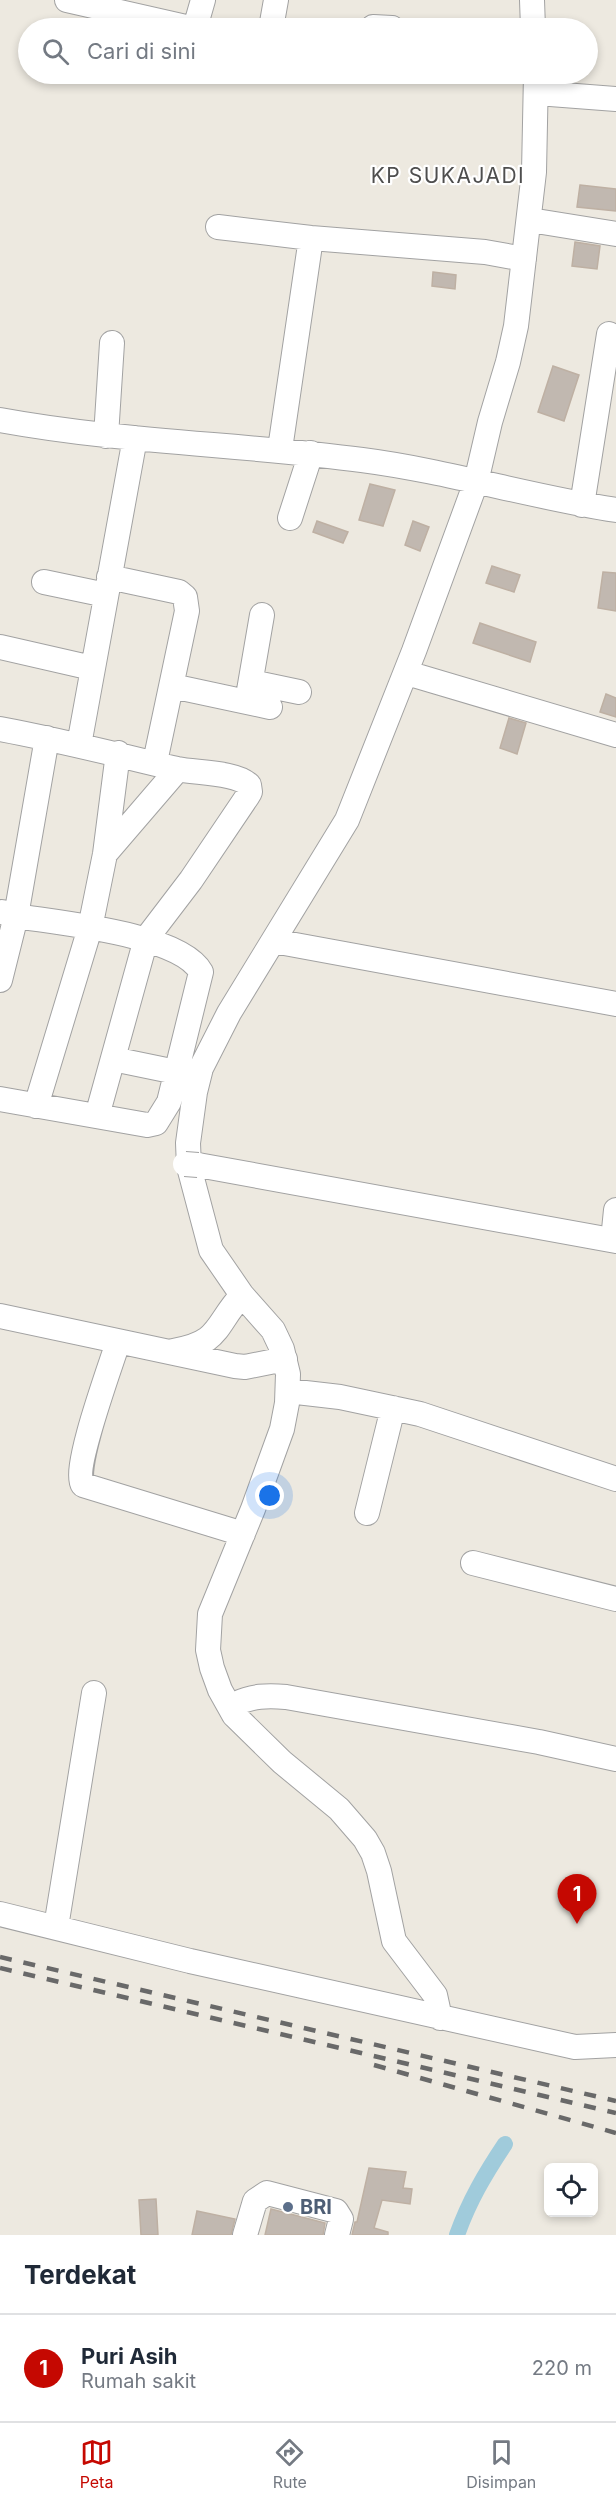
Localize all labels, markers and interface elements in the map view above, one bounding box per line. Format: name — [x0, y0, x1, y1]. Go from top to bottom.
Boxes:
search box — [18, 18, 598, 84]
icon: search — [39, 35, 72, 68]
text: Cari di sini — [87, 38, 196, 64]
district label: KP SUKAJADI — [371, 163, 525, 188]
your location — [255, 1481, 284, 1510]
pin: 1 — [558, 1874, 596, 1924]
map controls — [544, 2163, 598, 2217]
button: locate — [544, 2163, 598, 2217]
place label: BRI — [300, 2195, 332, 2219]
marker: BRI — [281, 2200, 295, 2214]
text: Terdekat — [24, 2259, 136, 2290]
text: Puri Asih — [81, 2343, 177, 2369]
text: 1 — [39, 2356, 48, 2380]
text: 220 m — [532, 2356, 592, 2380]
text: Rumah sakit — [81, 2369, 196, 2393]
tab: Peta — [80, 2436, 113, 2492]
tab: Rute — [273, 2436, 307, 2492]
tab: Disimpan — [466, 2436, 536, 2492]

